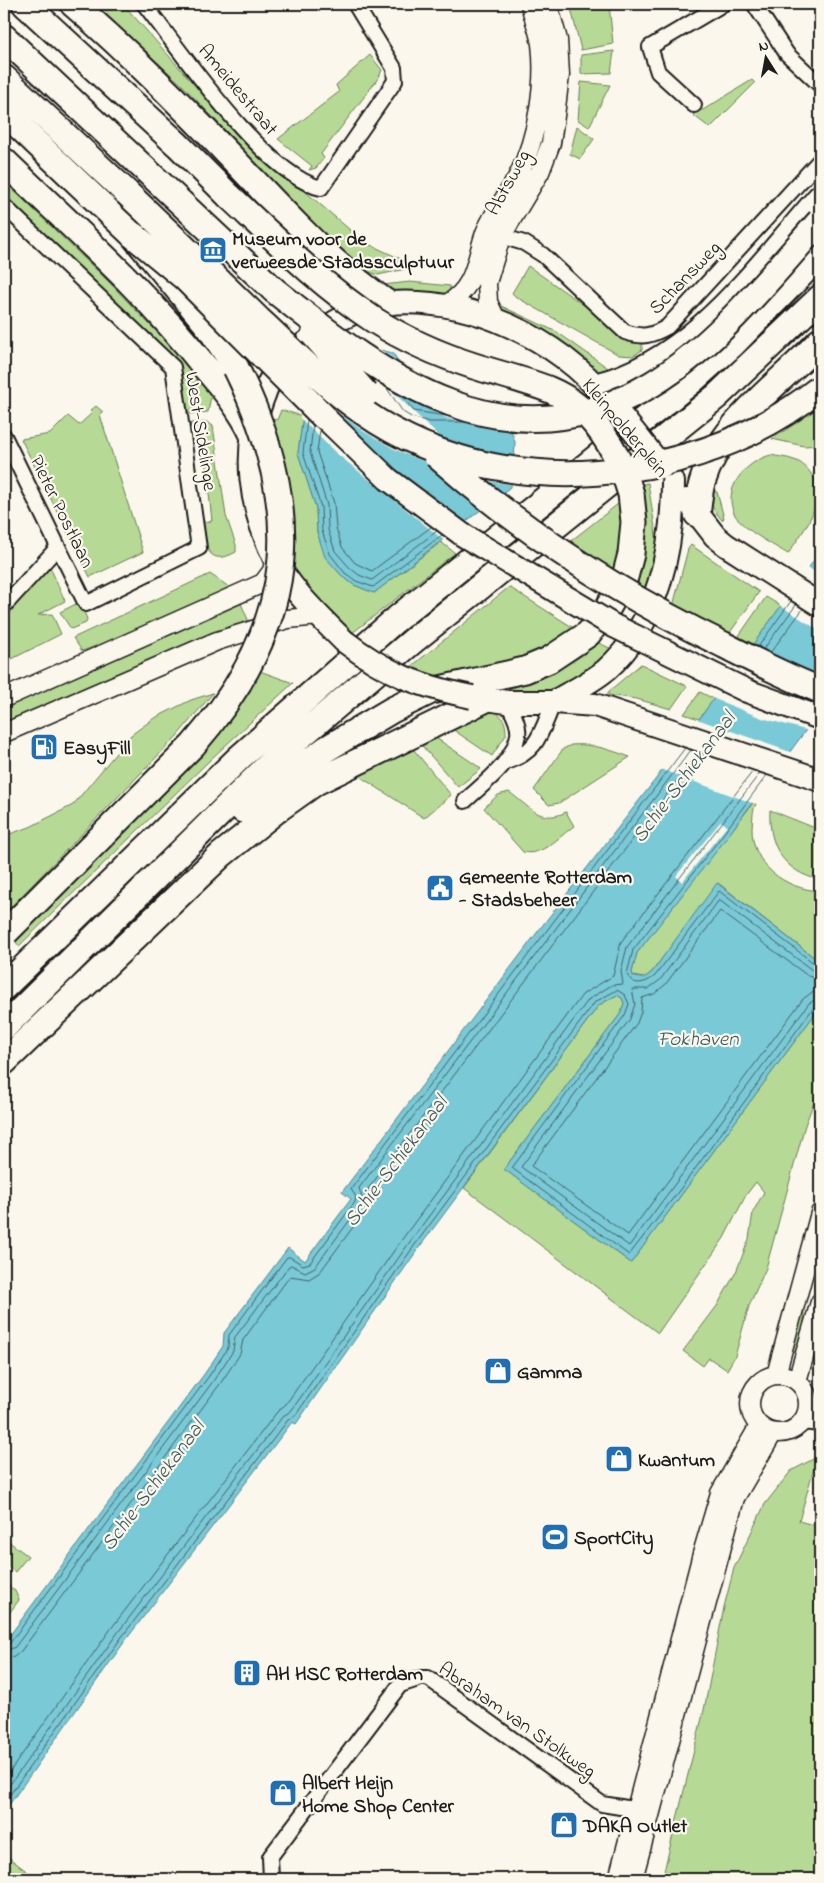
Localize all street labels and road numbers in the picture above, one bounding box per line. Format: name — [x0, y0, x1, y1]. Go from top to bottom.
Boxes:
street label: Ameidestraat — [190, 38, 284, 143]
street label: Abtsweg — [479, 145, 540, 222]
street label: Schansweg — [643, 235, 729, 323]
street label: West-Sidelinge — [175, 370, 223, 493]
street label: Kleinpolderplein — [574, 373, 674, 485]
street label: Pieter Postlaan — [21, 451, 101, 574]
street label: Abraham van Stolkweg — [431, 1656, 601, 1787]

